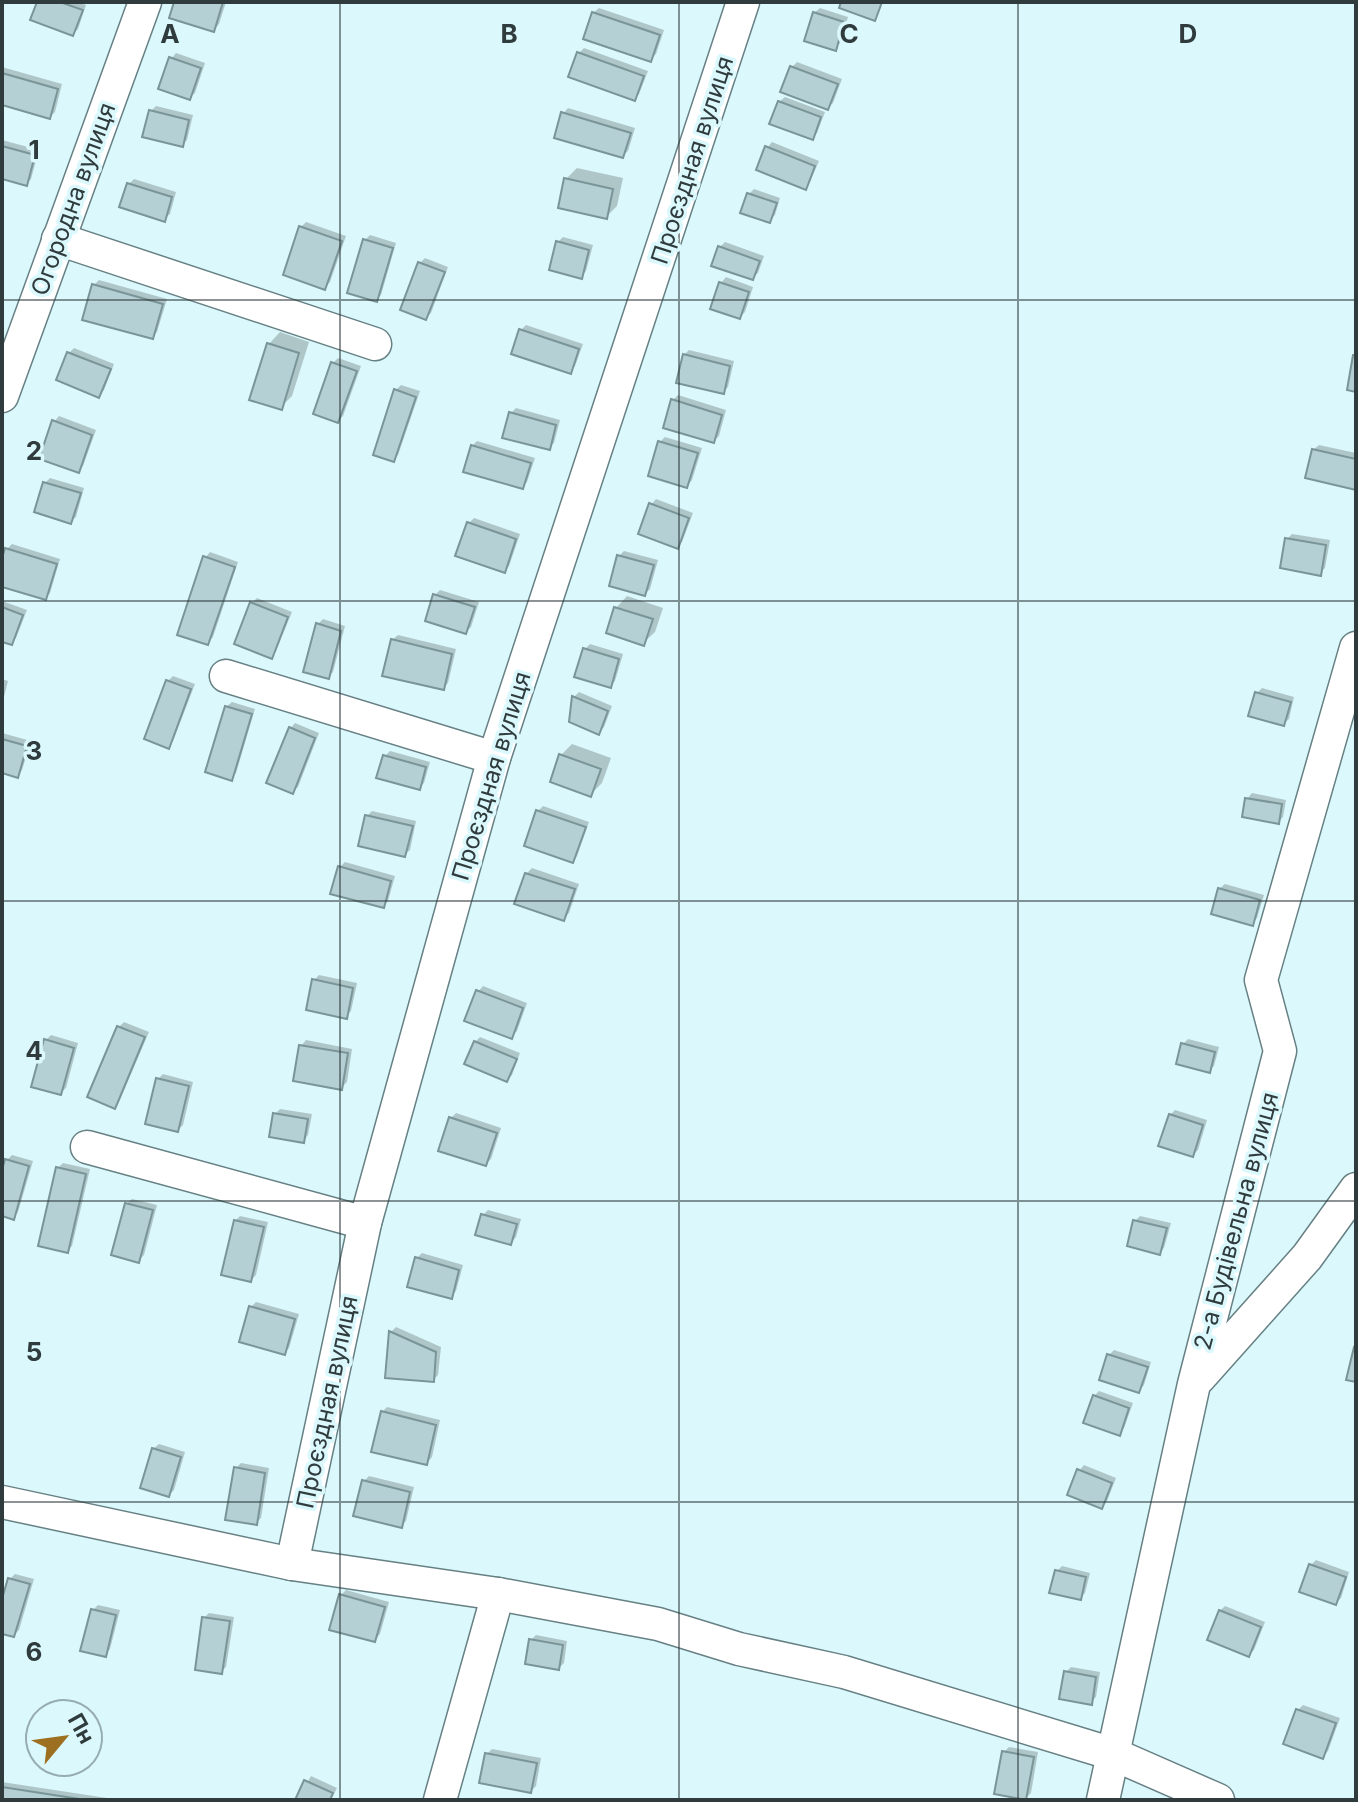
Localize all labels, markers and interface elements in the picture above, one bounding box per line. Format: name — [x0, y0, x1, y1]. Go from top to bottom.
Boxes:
text: A — [160, 18, 180, 49]
text: B — [500, 18, 518, 49]
text: C — [839, 18, 859, 49]
text: D — [1179, 18, 1197, 49]
street label: Проєздная вулиця — [645, 52, 739, 268]
street label: Огородна вулиця — [25, 99, 121, 299]
text: 1 — [28, 134, 40, 165]
text: 2 — [26, 435, 42, 466]
street label: Проєздная вулиця — [445, 668, 537, 884]
text: 3 — [26, 735, 42, 766]
text: 4 — [25, 1035, 43, 1066]
street label: 2-а Будівельна вулиця — [1188, 1089, 1284, 1353]
street label: Проєздная вулиця — [290, 1293, 364, 1511]
text: 5 — [26, 1336, 42, 1367]
text: 6 — [26, 1636, 42, 1667]
north arrow — [24, 1698, 104, 1778]
text: Пн — [63, 1709, 100, 1748]

